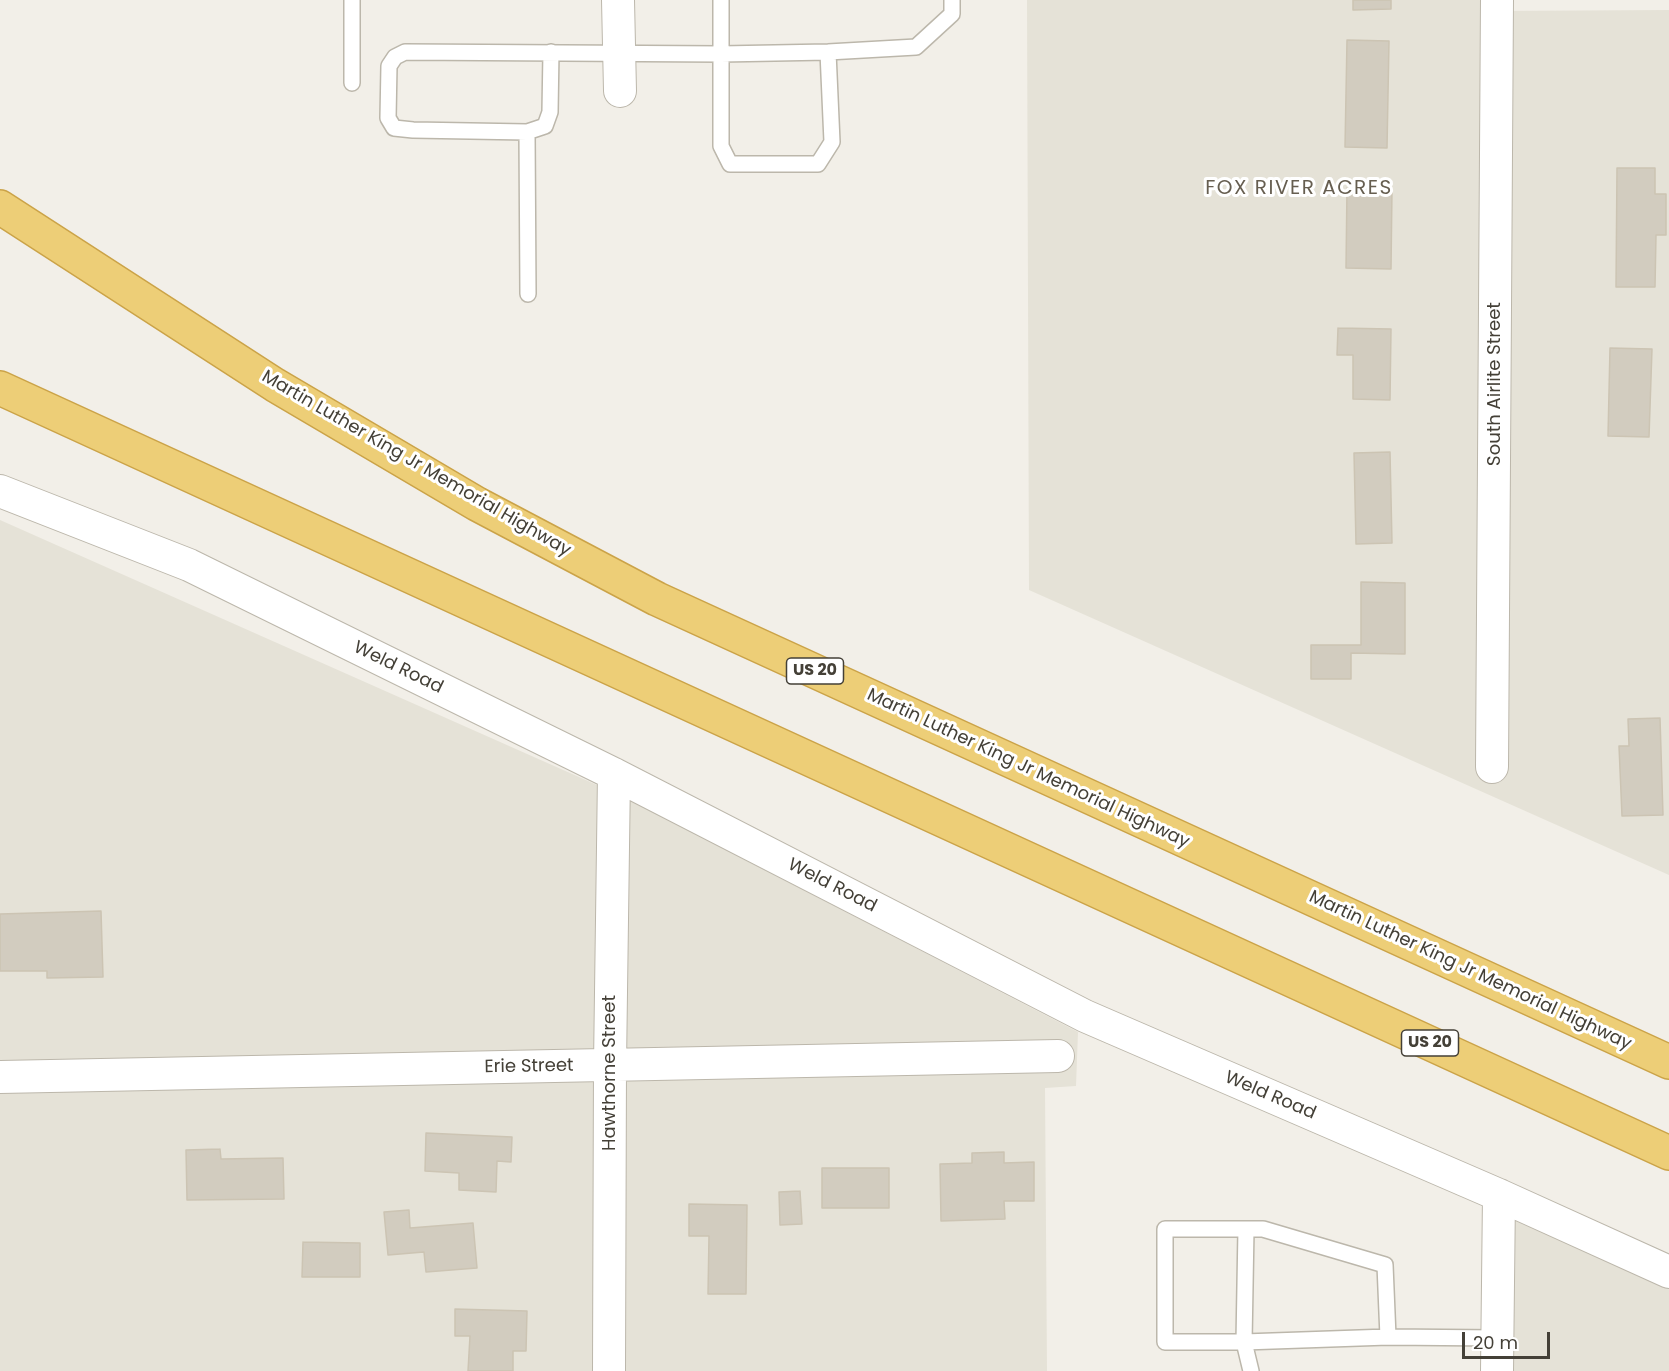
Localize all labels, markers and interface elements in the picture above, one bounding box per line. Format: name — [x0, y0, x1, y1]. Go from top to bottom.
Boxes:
district label: FOX RIVER ACRES — [1205, 177, 1393, 201]
street label: South Airlite Street — [1484, 302, 1506, 466]
street label: Martin Luther King Jr Memorial Highway — [258, 366, 574, 562]
street label: Weld Road — [350, 637, 446, 699]
road number: US 20 — [786, 658, 844, 684]
street label: Martin Luther King Jr Memorial Highway — [863, 685, 1193, 853]
street label: Weld Road — [784, 854, 880, 918]
street label: Martin Luther King Jr Memorial Highway — [1305, 887, 1635, 1055]
street label: Hawthorne Street — [599, 995, 621, 1151]
road number: US 20 — [1402, 1030, 1458, 1056]
street label: Erie Street — [484, 1055, 574, 1079]
street label: Weld Road — [1221, 1067, 1319, 1125]
scale bar — [1465, 1320, 1554, 1358]
text: 20 m — [1473, 1330, 1518, 1355]

